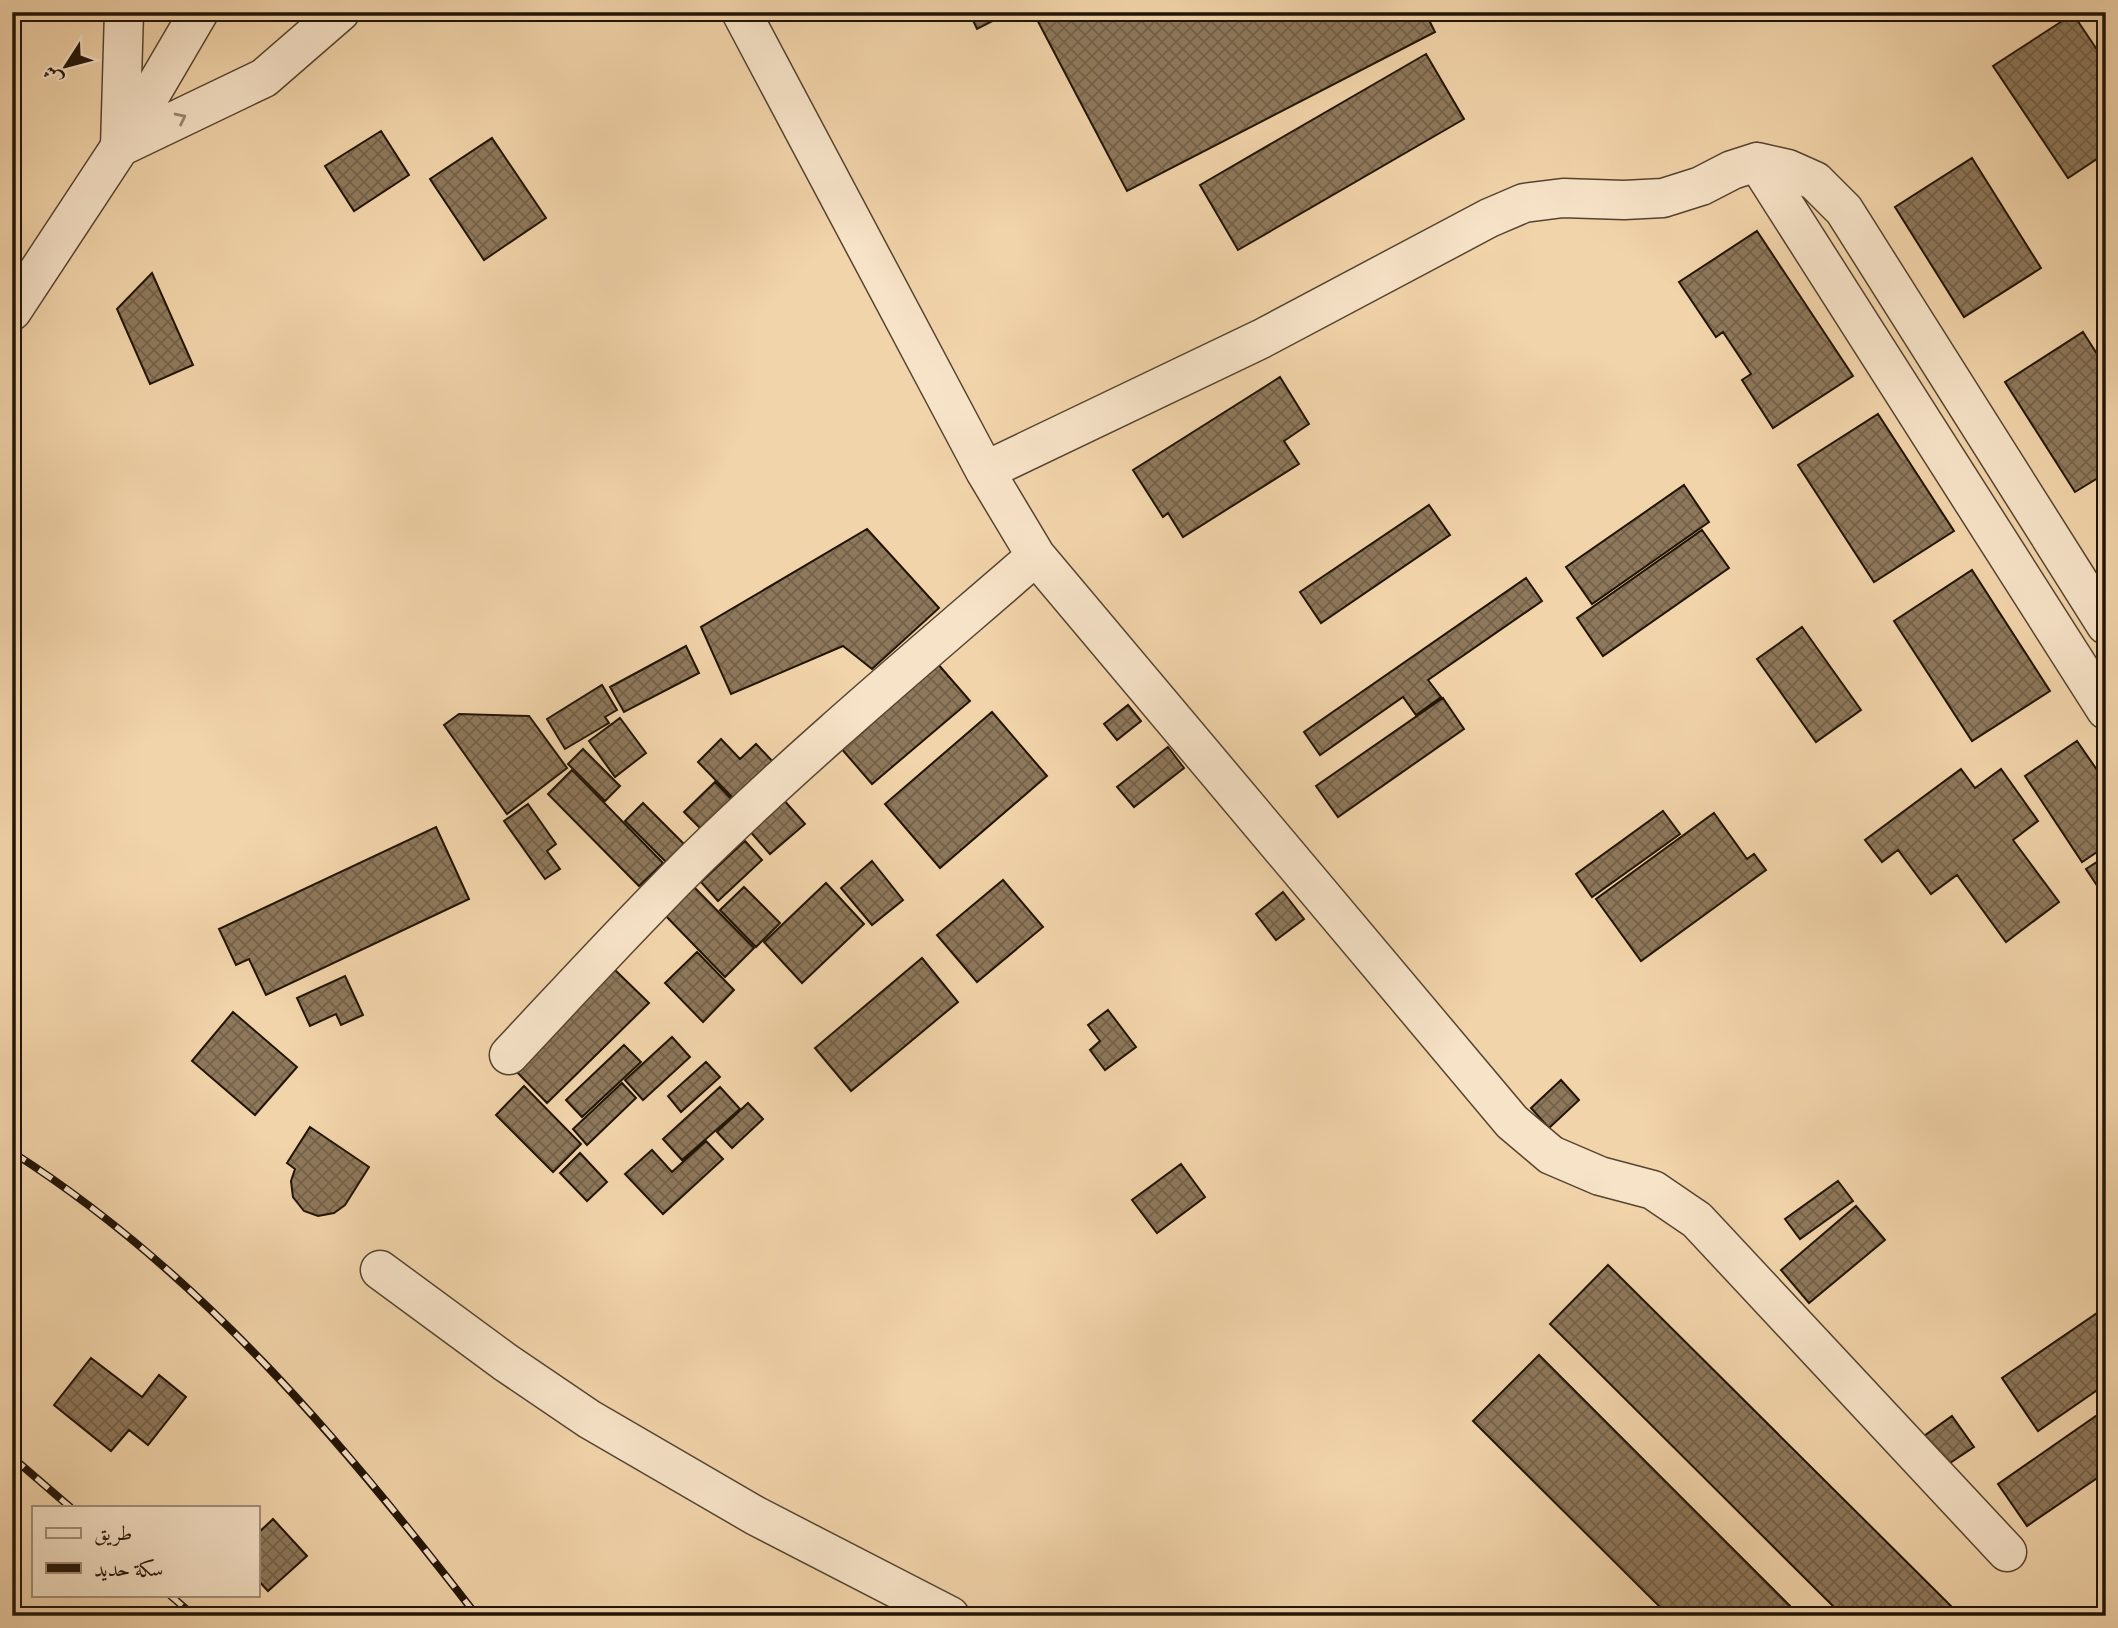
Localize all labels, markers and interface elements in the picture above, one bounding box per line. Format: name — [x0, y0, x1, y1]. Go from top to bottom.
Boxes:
north arrow — [32, 32, 102, 102]
text: ش — [38, 61, 68, 90]
one-way arrow — [174, 112, 186, 126]
legend — [32, 1506, 259, 1596]
text: طريق — [94, 1520, 132, 1547]
text: سكة حديد — [94, 1556, 163, 1583]

